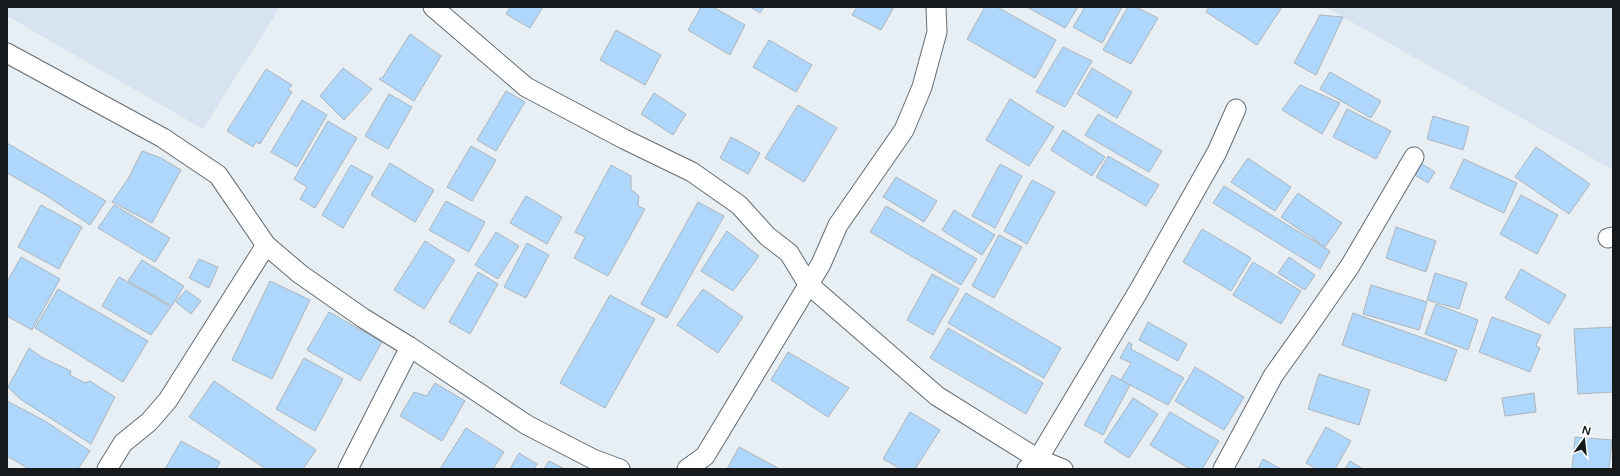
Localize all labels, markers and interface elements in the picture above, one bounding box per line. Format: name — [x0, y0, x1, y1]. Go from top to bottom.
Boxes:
north arrow — [1564, 420, 1604, 460]
text: N — [1581, 423, 1592, 438]

